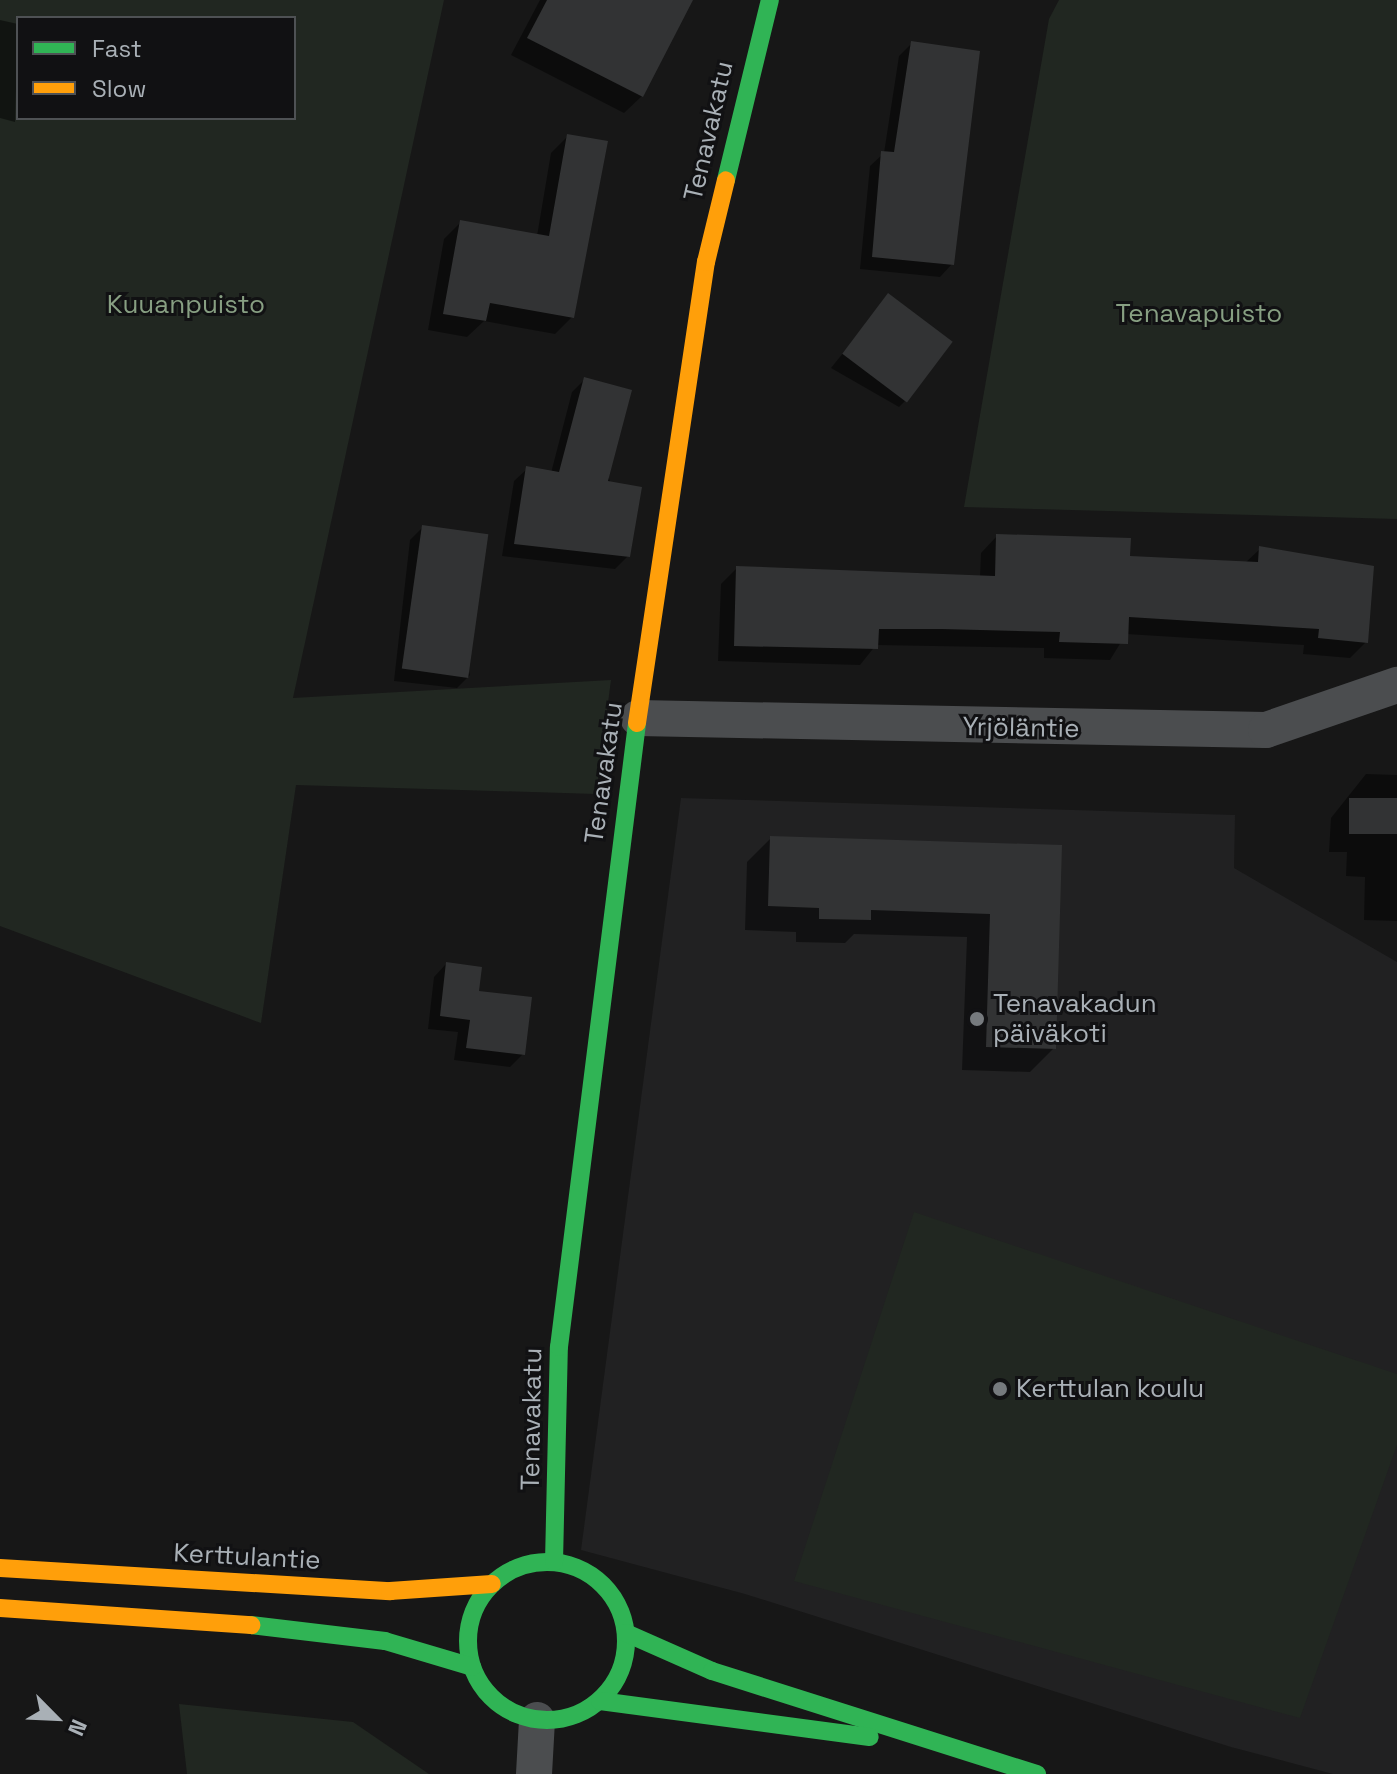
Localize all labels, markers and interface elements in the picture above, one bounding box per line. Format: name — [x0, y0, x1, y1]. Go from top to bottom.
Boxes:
legend — [16, 16, 296, 120]
text: Fast — [92, 33, 142, 64]
street label: Tenavakatu — [678, 58, 740, 204]
text: Slow — [92, 73, 146, 104]
park label: Kuuanpuisto — [107, 289, 265, 321]
park label: Tenavapuisto — [1116, 298, 1282, 330]
street label: Tenavakatu — [579, 700, 629, 846]
street label: Yrjöläntie — [962, 711, 1080, 745]
place label: Tenavakadun päiväkoti — [993, 988, 1157, 1050]
marker: Tenavakadun päiväkoti — [968, 1010, 986, 1028]
street label: Tenavakatu — [515, 1347, 549, 1491]
place label: Kerttulan koulu — [1016, 1373, 1204, 1405]
marker: Kerttulan koulu — [991, 1380, 1009, 1398]
street label: Kerttulantie — [173, 1538, 321, 1576]
north arrow — [16, 1678, 96, 1758]
text: N — [62, 1715, 94, 1740]

